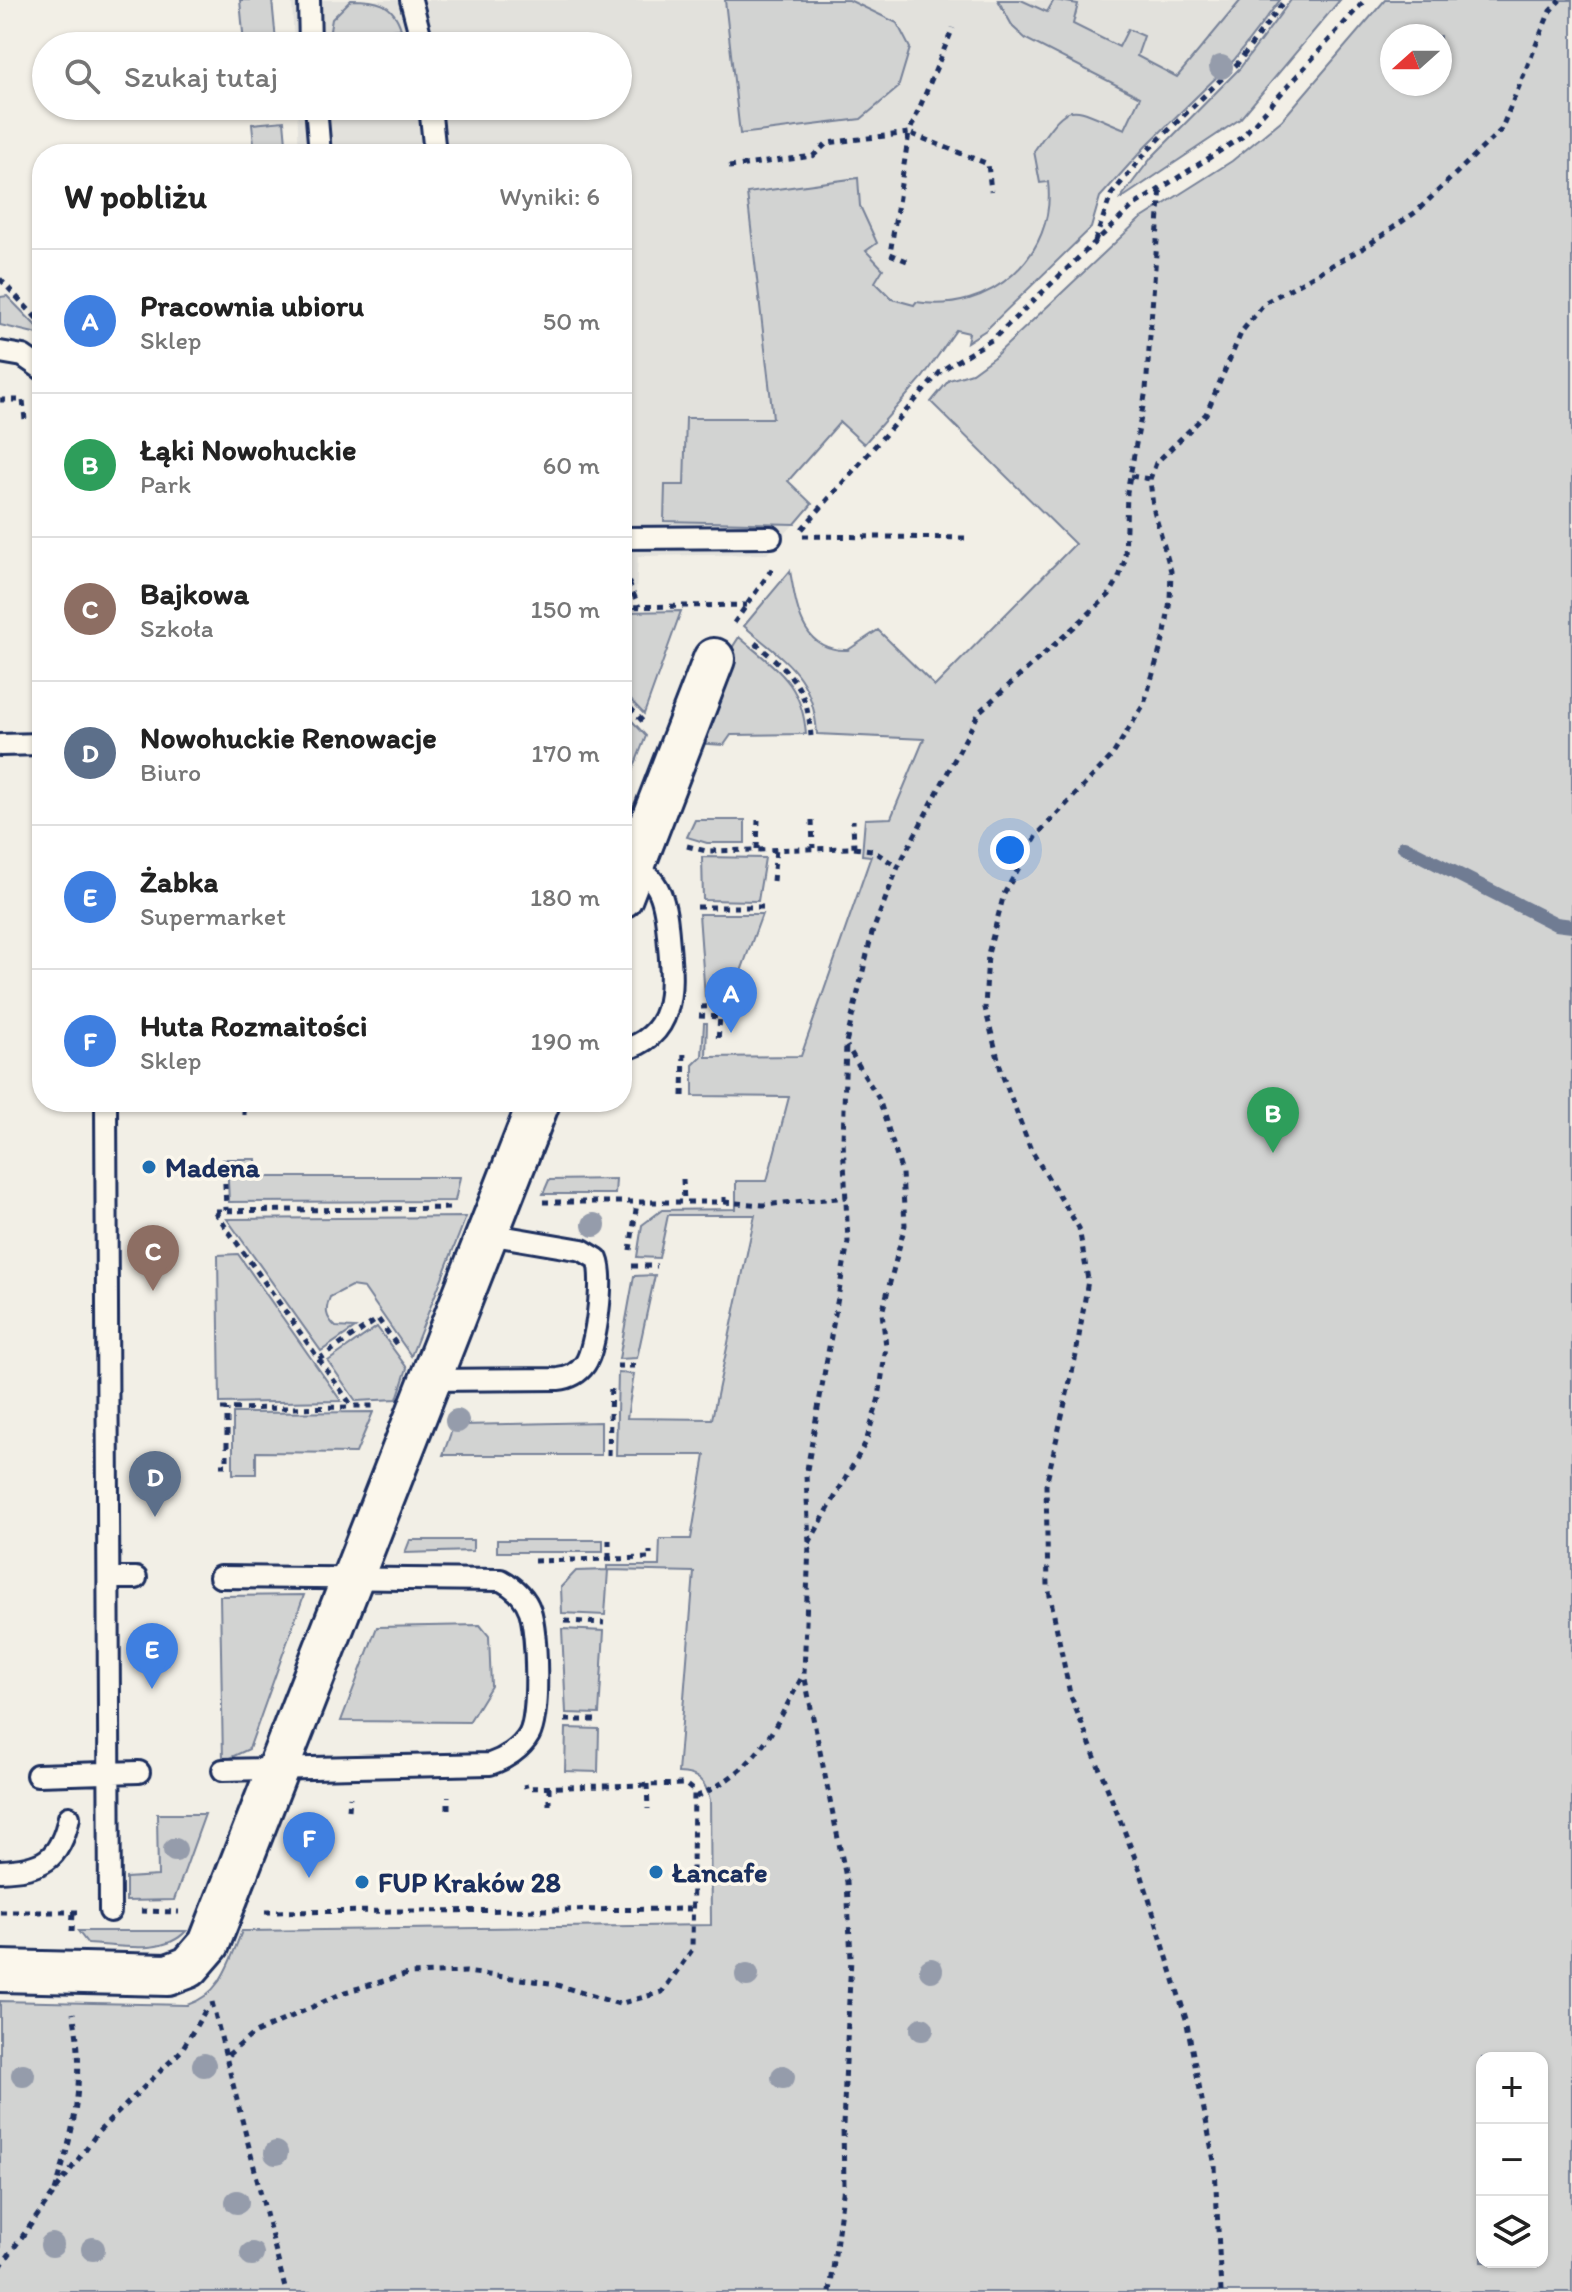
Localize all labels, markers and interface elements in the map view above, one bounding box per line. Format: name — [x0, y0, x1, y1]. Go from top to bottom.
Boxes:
north arrow — [1380, 24, 1452, 96]
search box — [32, 32, 632, 120]
icon: search — [60, 54, 104, 98]
text: Szukaj tutaj — [124, 58, 278, 95]
text: W pobliżu — [64, 176, 207, 217]
text: Wyniki: 6 — [499, 180, 600, 212]
text: Pracownia ubioru — [140, 287, 364, 324]
text: A — [82, 305, 98, 337]
text: 50 m — [543, 305, 600, 337]
text: Sklep — [140, 324, 202, 356]
text: Łąki Nowohuckie — [140, 431, 356, 468]
text: B — [82, 449, 98, 481]
text: 60 m — [543, 449, 600, 481]
text: Park — [140, 468, 191, 500]
text: Bajkowa — [140, 575, 249, 612]
text: C — [82, 593, 98, 625]
text: 150 m — [531, 593, 600, 625]
text: Szkoła — [140, 612, 213, 644]
text: Nowohuckie Renowacje — [140, 719, 437, 756]
text: D — [81, 737, 99, 769]
text: 170 m — [531, 737, 600, 769]
text: Biuro — [140, 756, 201, 788]
your location — [990, 830, 1030, 870]
text: Żabka — [140, 863, 218, 900]
text: E — [83, 881, 97, 913]
text: 180 m — [530, 881, 600, 913]
text: Supermarket — [140, 900, 286, 932]
pin: A — [705, 967, 757, 1033]
text: Huta Rozmaitości — [140, 1007, 367, 1044]
text: F — [83, 1025, 97, 1057]
text: 190 m — [531, 1025, 600, 1057]
text: Sklep — [140, 1044, 202, 1076]
pin: B — [1247, 1087, 1299, 1153]
place label: Madena — [165, 1150, 260, 1184]
marker: Madena — [140, 1158, 158, 1176]
pin: C — [127, 1225, 179, 1291]
pin: D — [129, 1451, 181, 1517]
pin: E — [126, 1623, 178, 1689]
pin: F — [283, 1812, 335, 1878]
place label: Łancafe — [671, 1855, 768, 1889]
marker: Łancafe — [647, 1863, 665, 1881]
place label: FUP Kraków 28 — [378, 1865, 561, 1899]
marker: FUP Kraków 28 — [353, 1873, 371, 1891]
map controls — [1476, 2052, 1548, 2268]
button: + — [1476, 2052, 1548, 2124]
button: − — [1476, 2124, 1548, 2196]
button: layers — [1476, 2196, 1548, 2268]

